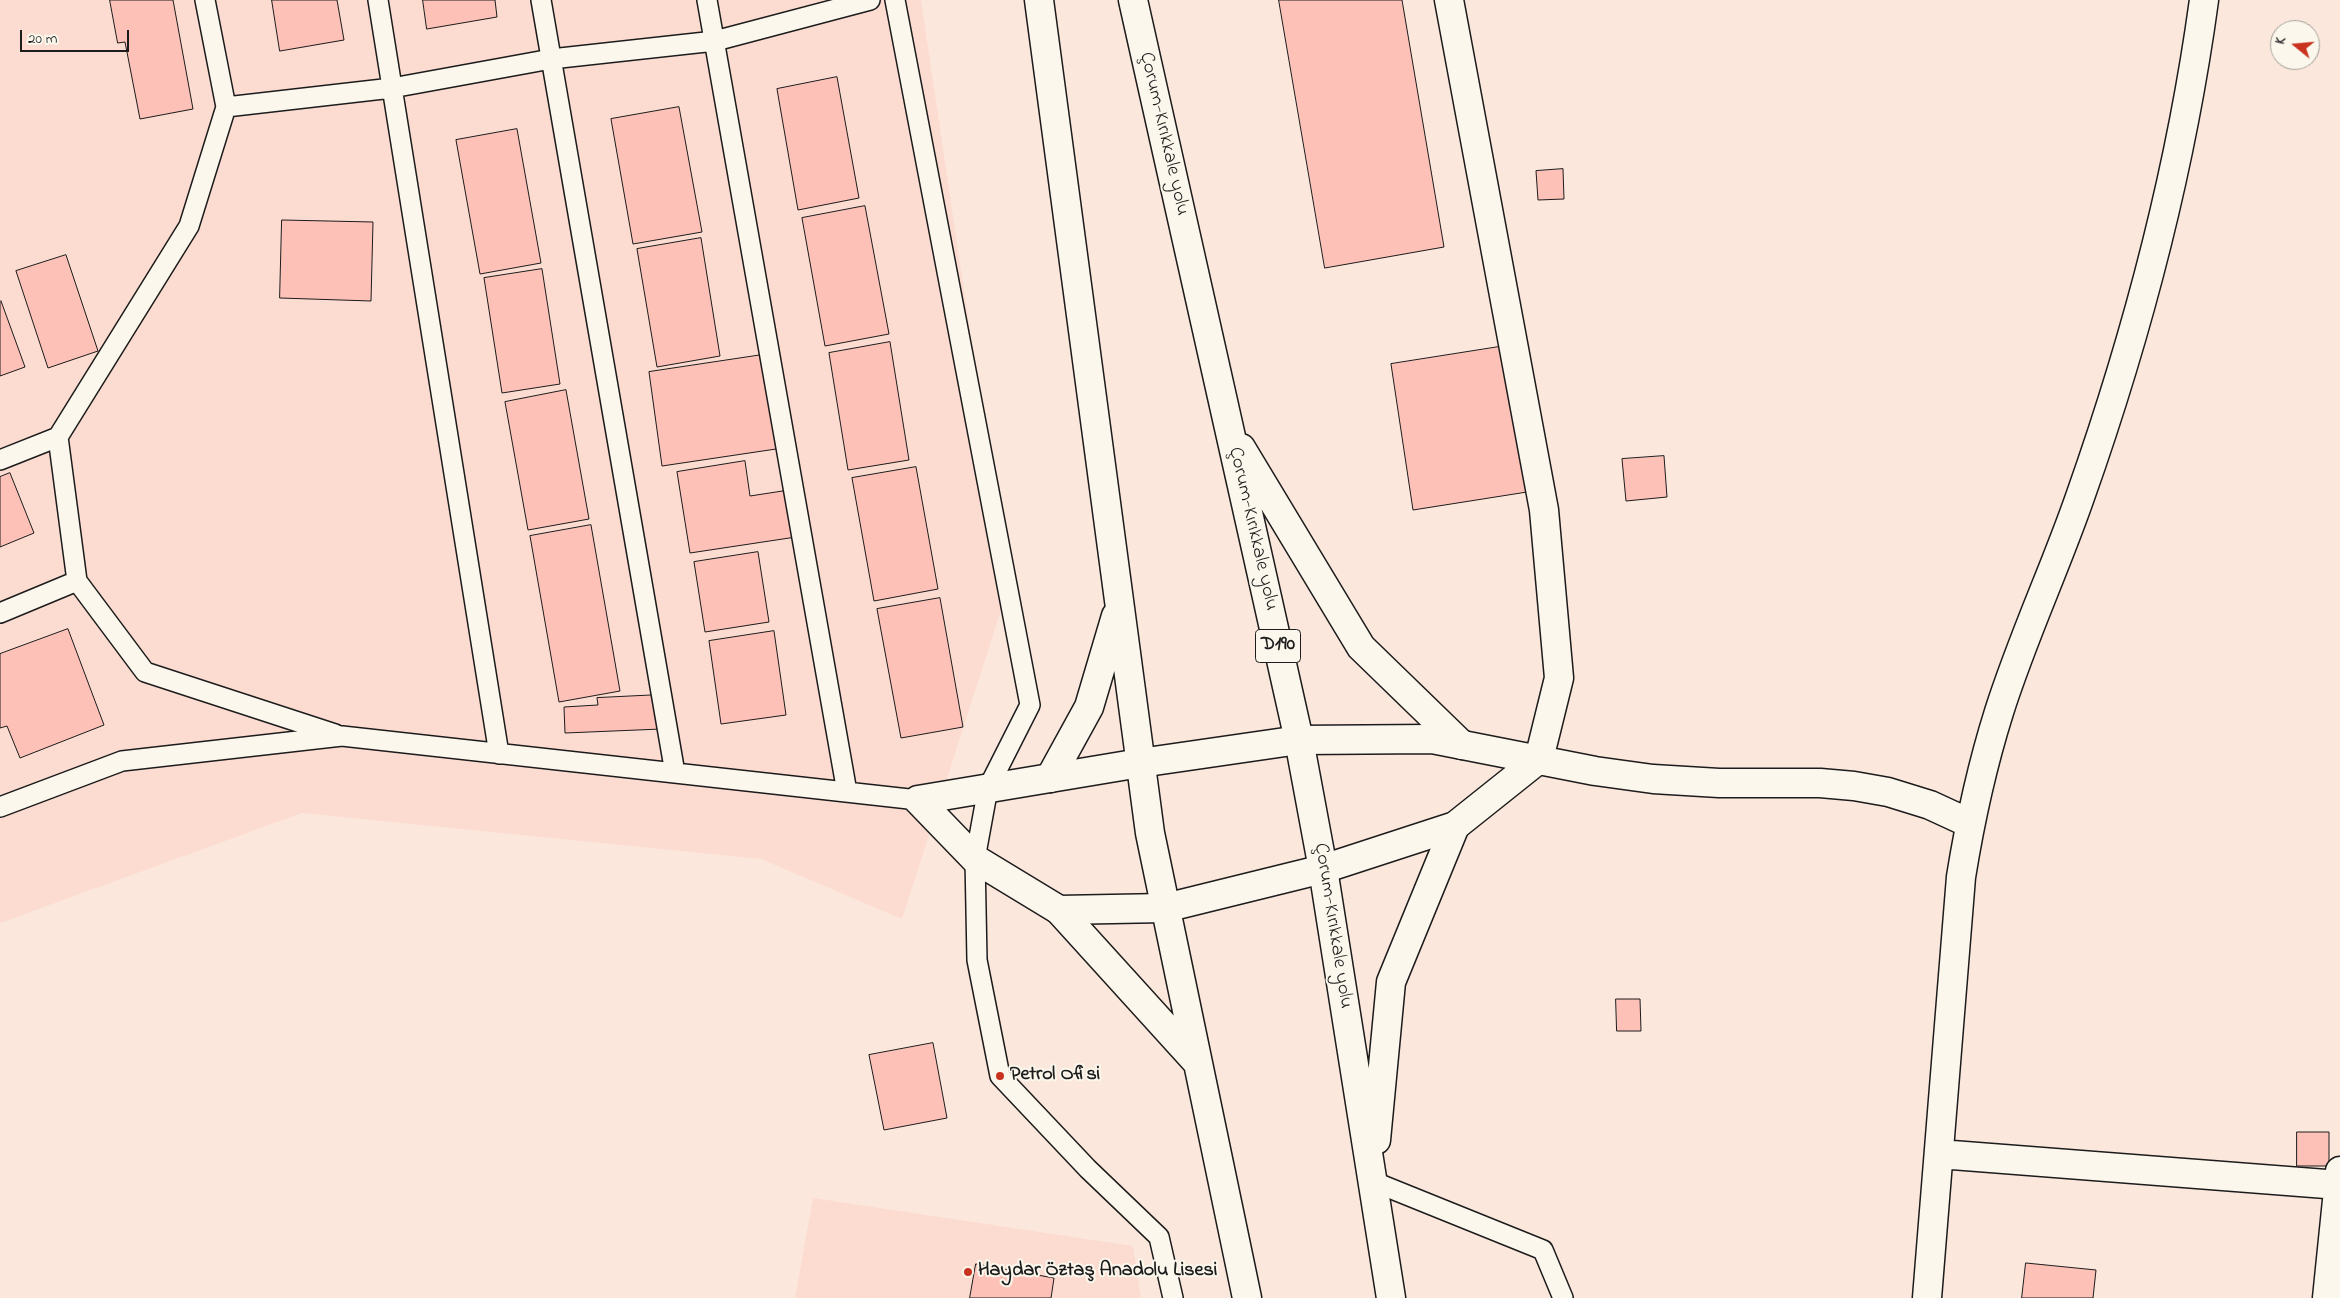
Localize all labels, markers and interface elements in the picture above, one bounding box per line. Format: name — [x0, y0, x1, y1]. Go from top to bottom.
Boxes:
scale bar — [22, 20, 131, 52]
north arrow — [2270, 20, 2320, 70]
text: 20 m — [28, 28, 57, 50]
text: K — [2270, 34, 2292, 47]
street label: Çorum-Kırıkkale yolu — [1133, 50, 1193, 218]
street label: Çorum-Kırıkkale yolu — [1222, 445, 1282, 613]
road number: D190 — [1256, 630, 1300, 662]
street label: Çorum-Kırıkkale yolu — [1307, 842, 1357, 1010]
place label: Petrol Ofisi — [1010, 1064, 1100, 1088]
marker: Petrol Ofisi — [994, 1070, 1006, 1082]
place label: Haydar Öztaş Anadolu Lisesi — [978, 1260, 1217, 1284]
marker: Haydar Öztaş Anadolu Lisesi — [962, 1266, 974, 1278]

